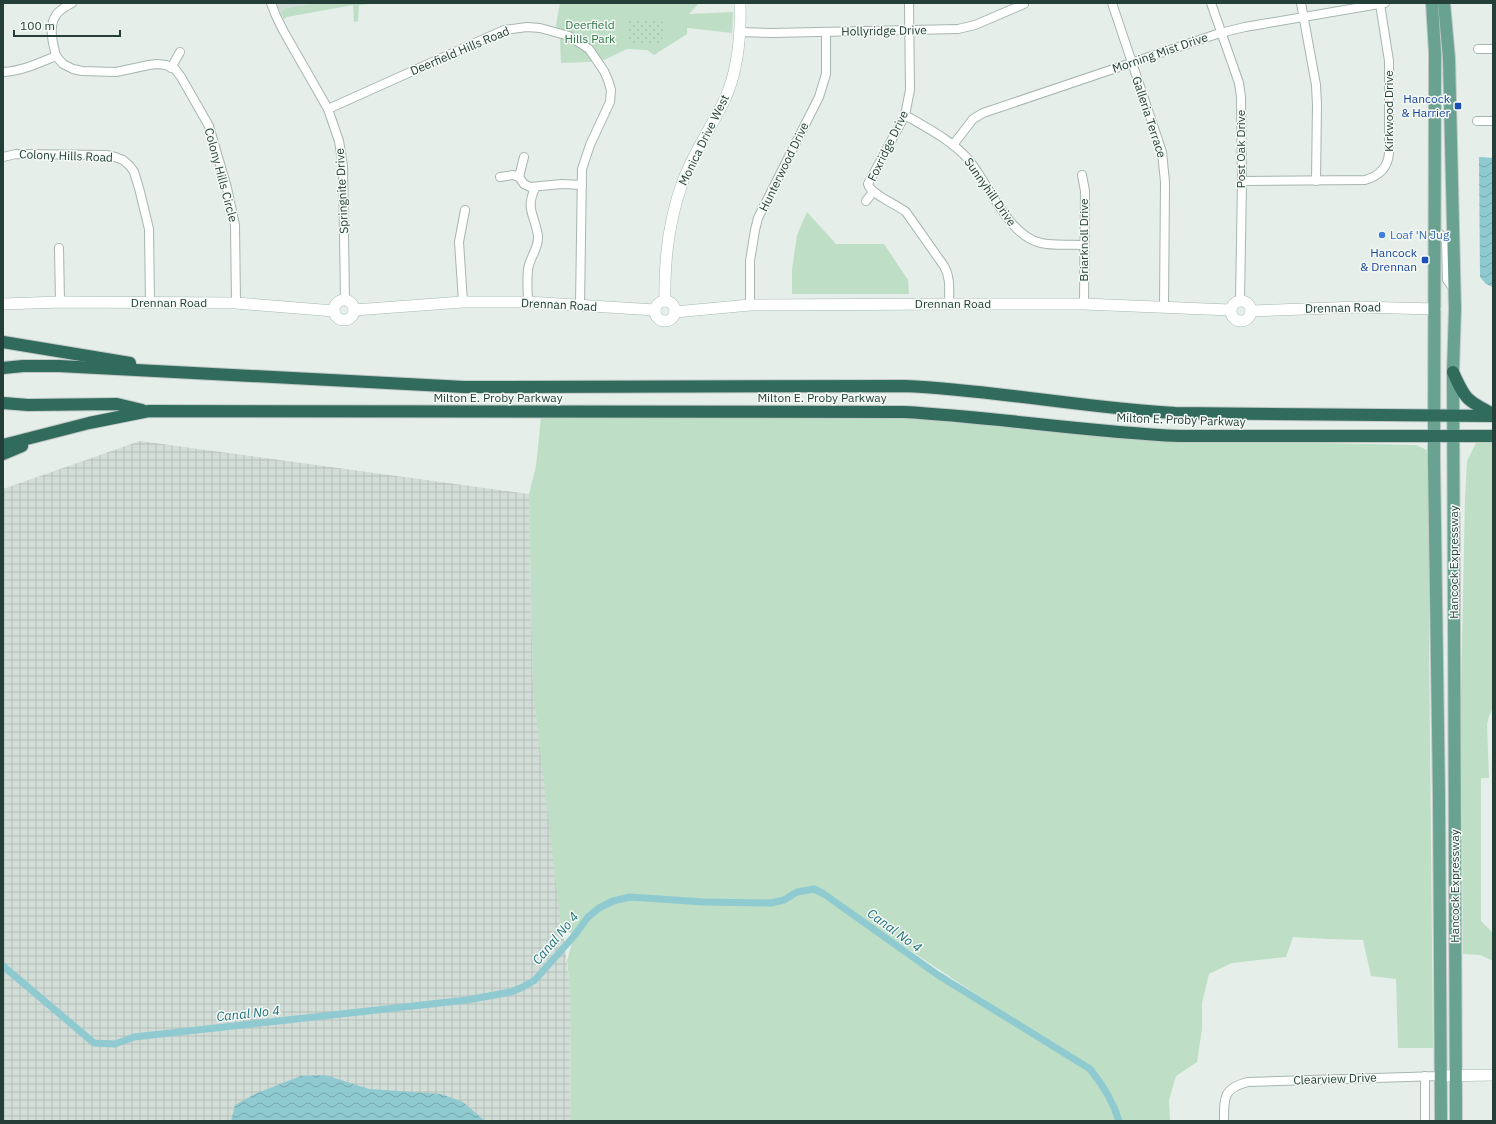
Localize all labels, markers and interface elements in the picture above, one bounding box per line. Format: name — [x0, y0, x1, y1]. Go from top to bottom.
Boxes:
scale bar — [14, 12, 120, 38]
park label: Deerfield Hills Park — [565, 17, 616, 46]
text: 100 m — [20, 18, 55, 33]
street label: Hollyridge Drive — [841, 22, 927, 39]
street label: Deerfield Hills Road — [408, 23, 512, 78]
street label: Morning Mist Drive — [1110, 29, 1210, 76]
street label: Kirkwood Drive — [1381, 70, 1396, 152]
street label: Galleria Terrace — [1129, 74, 1170, 160]
place label: Hancock & Harrier — [1401, 91, 1451, 120]
street label: Monica Drive West — [675, 92, 732, 188]
marker: Hancock & Harrier — [1453, 101, 1463, 111]
street label: Foxridge Drive — [864, 108, 911, 184]
street label: Post Oak Drive — [1233, 109, 1248, 188]
street label: Hunterwood Drive — [755, 119, 812, 214]
street label: Colony Hills Circle — [202, 126, 241, 224]
street label: Colony Hills Road — [19, 146, 113, 165]
street label: Springnite Drive — [332, 147, 351, 234]
street label: Sunnyhill Drive — [961, 155, 1020, 229]
street label: Briarknoll Drive — [1076, 198, 1091, 282]
place label: Loaf 'N Jug — [1390, 227, 1450, 242]
marker: Loaf 'N Jug — [1377, 230, 1387, 240]
place label: Hancock & Drennan — [1360, 245, 1418, 274]
marker: Hancock & Drennan — [1420, 255, 1430, 265]
street label: Drennan Road — [131, 295, 207, 310]
street label: Drennan Road — [521, 295, 597, 314]
street label: Drennan Road — [915, 296, 991, 311]
street label: Drennan Road — [1305, 299, 1381, 316]
street label: Milton E. Proby Parkway — [433, 390, 563, 405]
street label: Milton E. Proby Parkway — [757, 390, 887, 405]
street label: Milton E. Proby Parkway — [1116, 410, 1246, 429]
street label: Hancock Expressway — [1446, 505, 1461, 619]
street label: Hancock Expressway — [1447, 829, 1462, 943]
water label: Canal No 4 — [864, 905, 925, 956]
water label: Canal No 4 — [528, 908, 582, 968]
water label: Canal No 4 — [216, 1002, 281, 1025]
street label: Clearview Drive — [1293, 1070, 1377, 1087]

